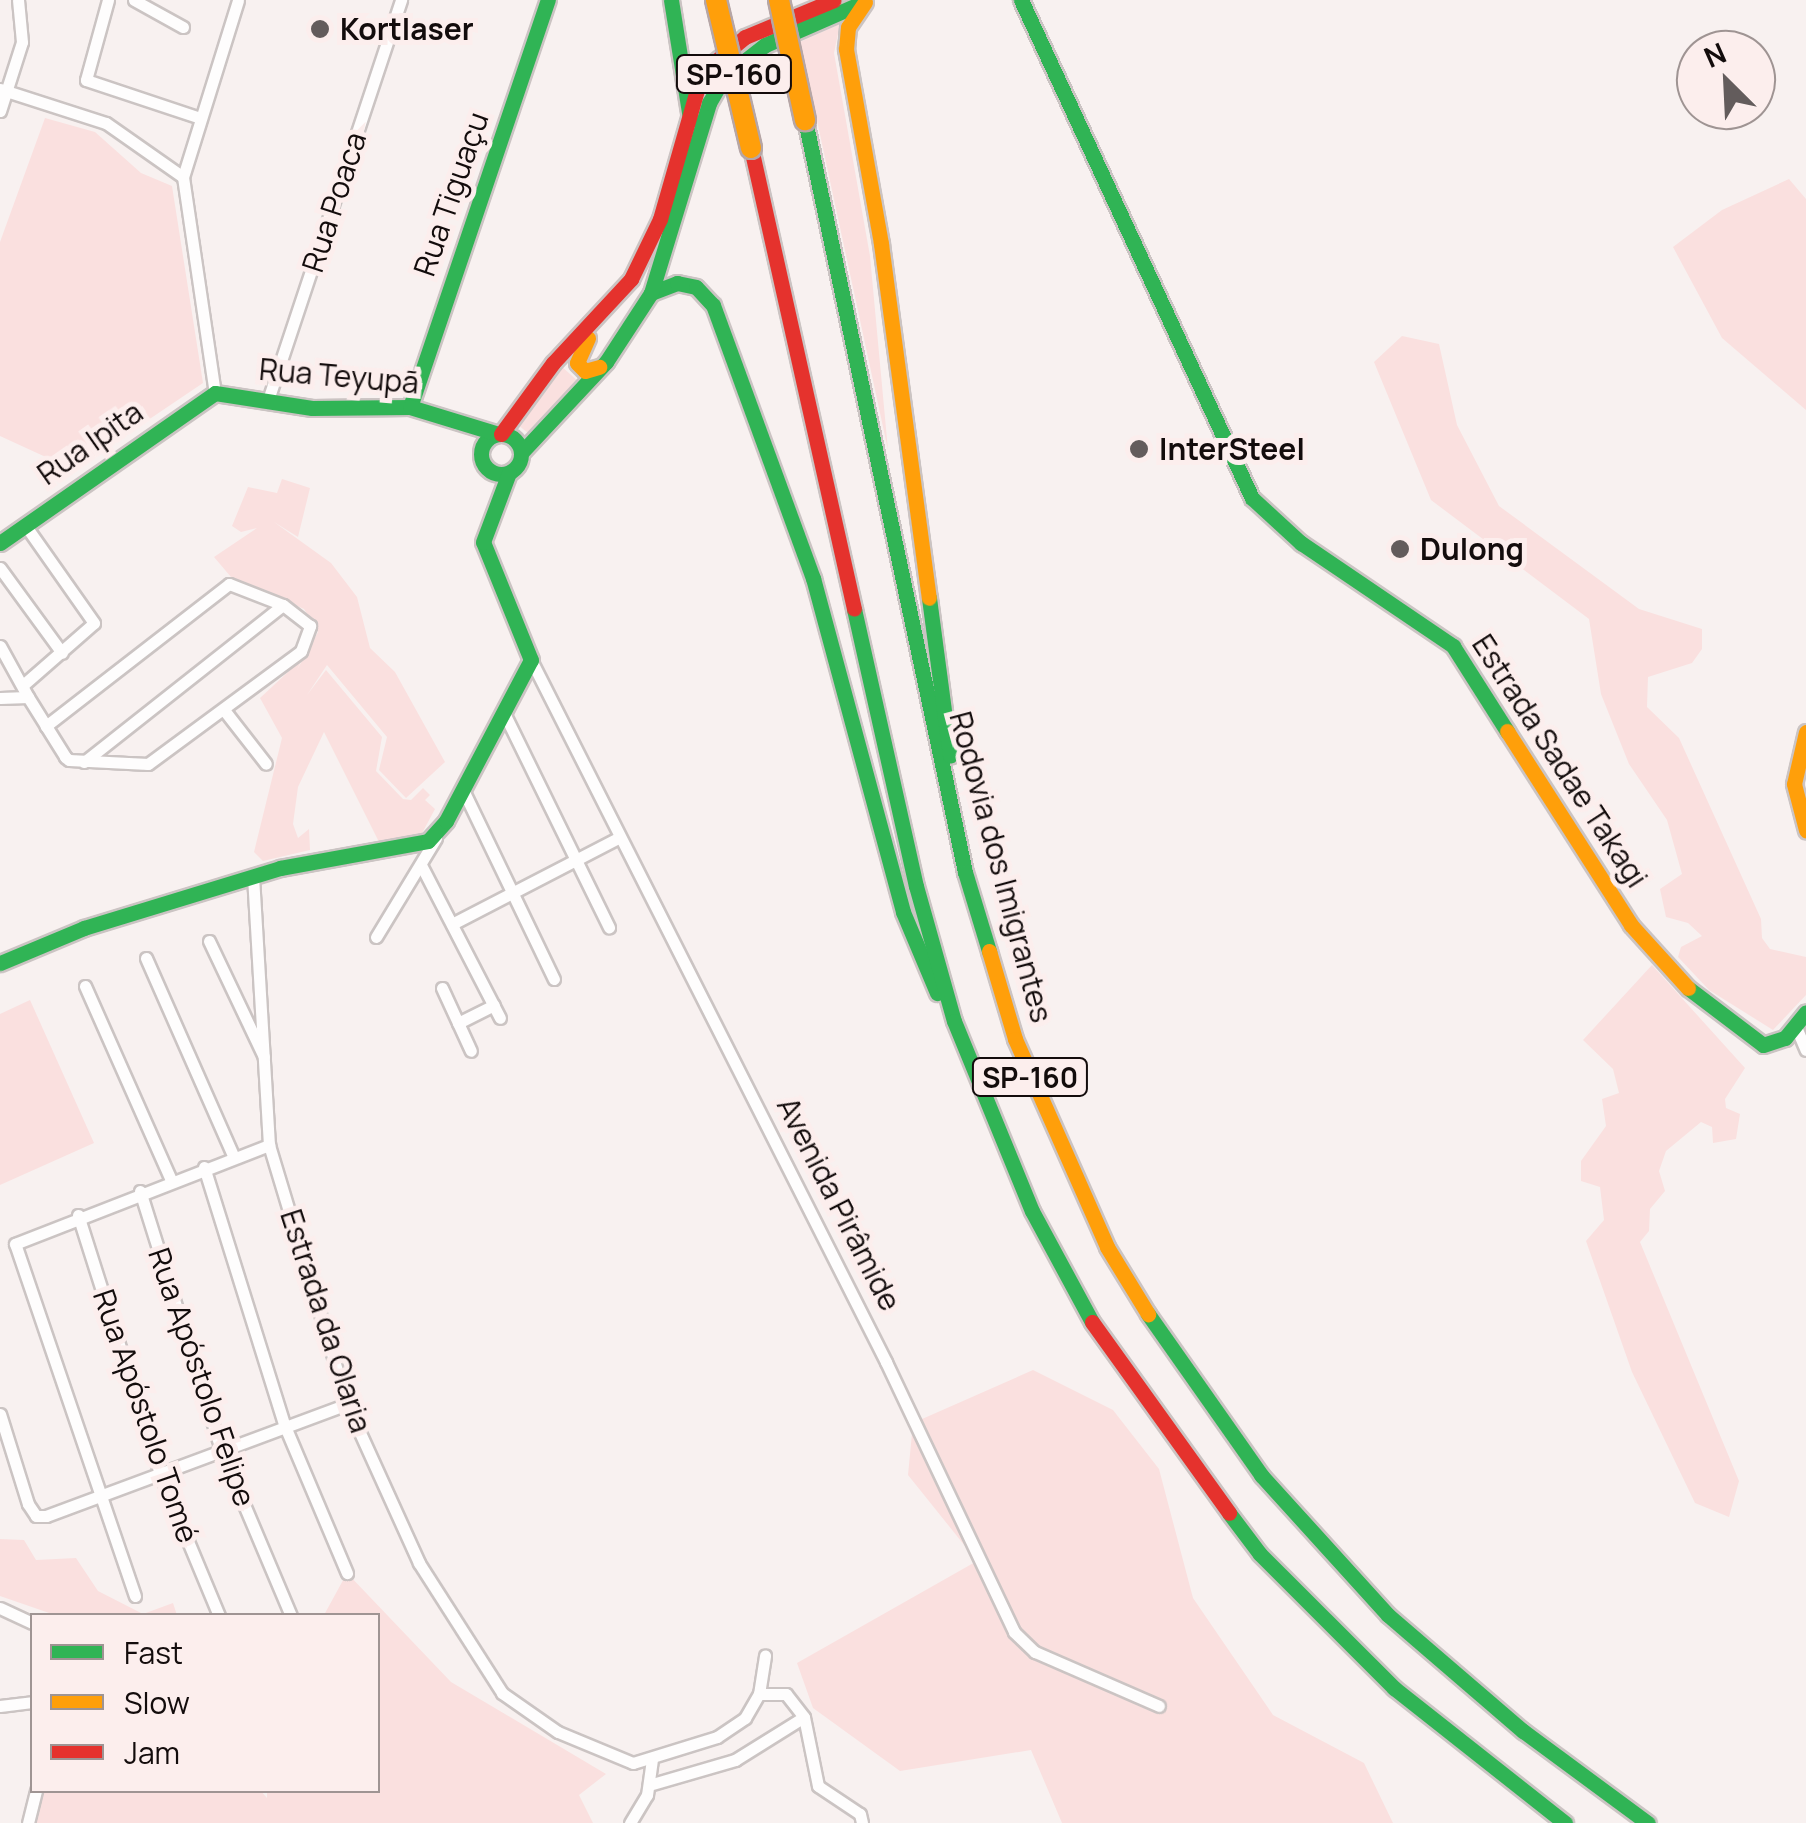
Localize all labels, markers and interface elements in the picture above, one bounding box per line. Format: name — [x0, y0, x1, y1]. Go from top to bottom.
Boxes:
place label: Kortlaser — [340, 11, 474, 47]
marker: Kortlaser — [309, 18, 331, 40]
north arrow — [1676, 30, 1776, 130]
text: N — [1698, 33, 1732, 76]
road number: SP-160 — [674, 51, 794, 97]
street label: Rua Tiguaçu — [406, 107, 496, 281]
street label: Rua Poaca — [294, 127, 374, 277]
street label: Rua Teyupã — [258, 351, 420, 401]
street label: Rua Ipita — [31, 394, 149, 492]
place label: InterSteel — [1159, 431, 1305, 467]
marker: InterSteel — [1128, 438, 1150, 460]
place label: Dulong — [1420, 531, 1524, 567]
marker: Dulong — [1389, 538, 1411, 560]
street label: Estrada Sadae Takagi — [1465, 628, 1655, 894]
street label: Rodovia dos Imigrantes — [942, 708, 1060, 1026]
road number: SP-160 — [970, 1054, 1090, 1100]
street label: Avenida Pirâmide — [770, 1091, 908, 1317]
street label: Estrada da Olaria — [273, 1205, 379, 1437]
street label: Rua Apóstolo Felipe — [141, 1243, 263, 1511]
street label: Rua Apóstolo Tomé — [86, 1285, 206, 1547]
legend — [30, 1613, 380, 1793]
text: Fast — [124, 1632, 183, 1673]
text: Slow — [124, 1682, 190, 1723]
text: Jam — [124, 1732, 180, 1773]

